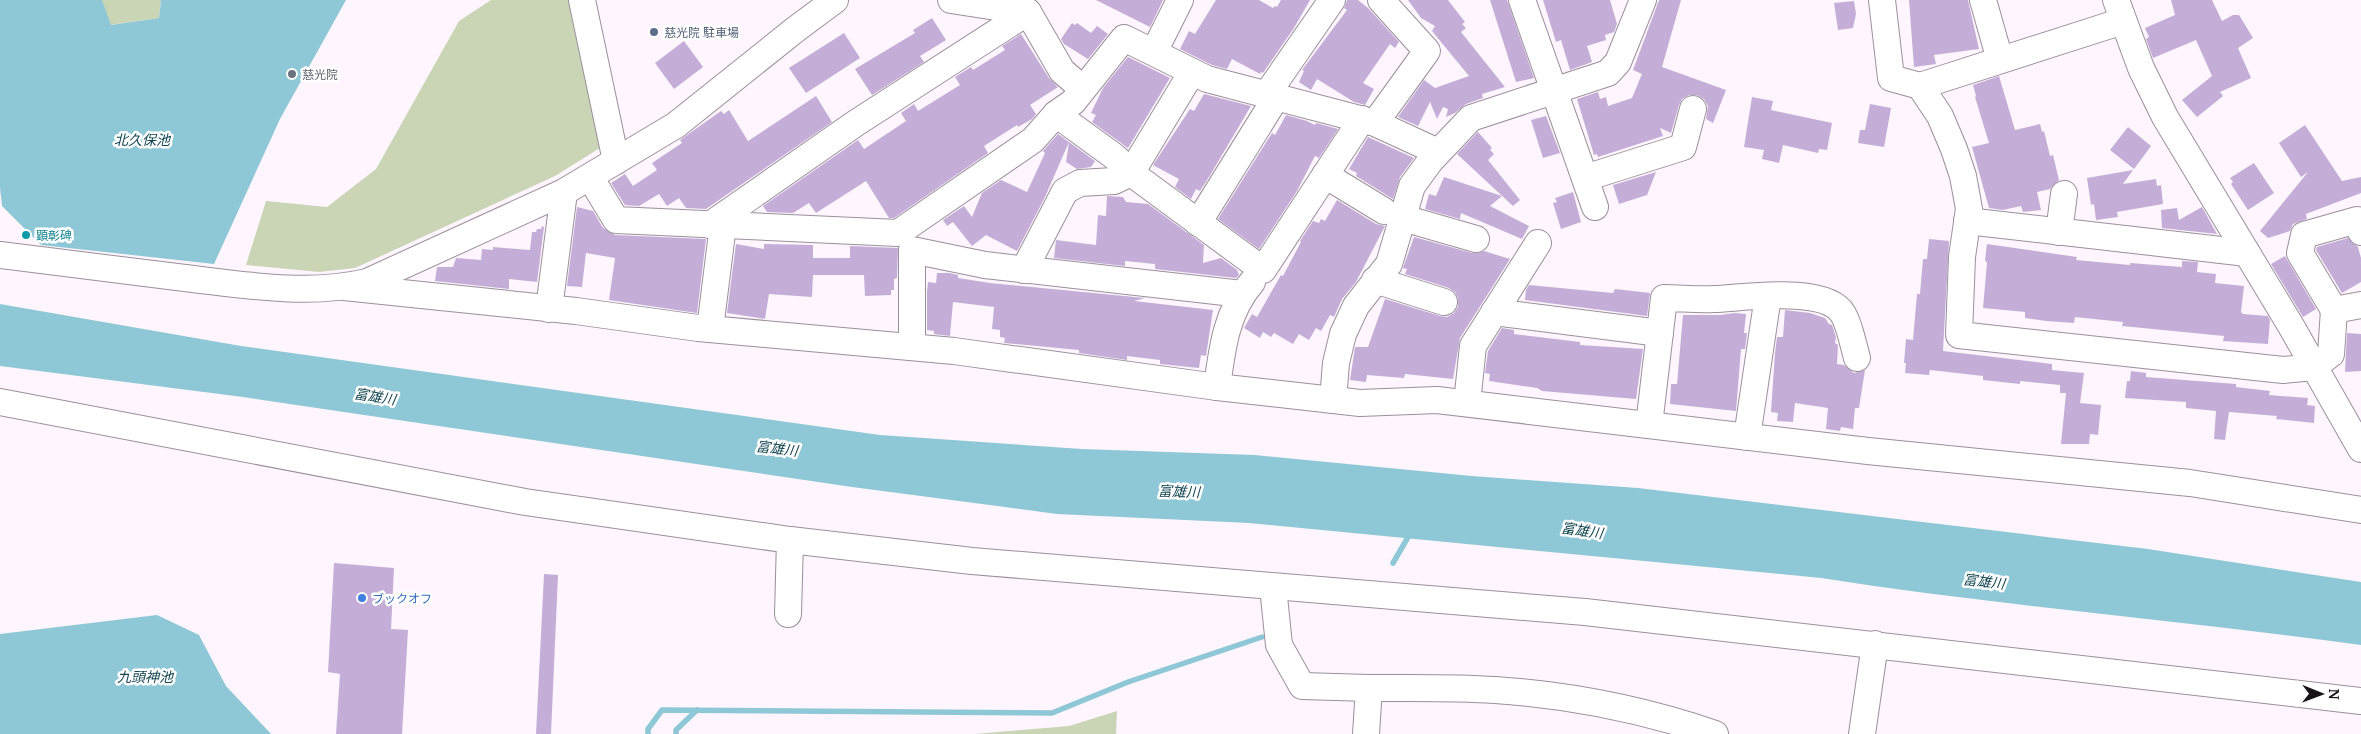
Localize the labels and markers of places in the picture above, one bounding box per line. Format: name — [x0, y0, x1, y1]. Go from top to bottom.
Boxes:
place label: 慈光院 駐車場 — [664, 24, 739, 41]
marker: 慈光院 駐車場 — [648, 26, 660, 38]
place label: 慈光院 — [302, 66, 338, 83]
marker: 慈光院 — [286, 68, 298, 80]
place label: 顕彰碑 — [36, 227, 72, 244]
marker: 顕彰碑 — [20, 229, 32, 241]
place label: ブックオフ — [372, 590, 432, 607]
marker: ブックオフ — [356, 592, 368, 604]

